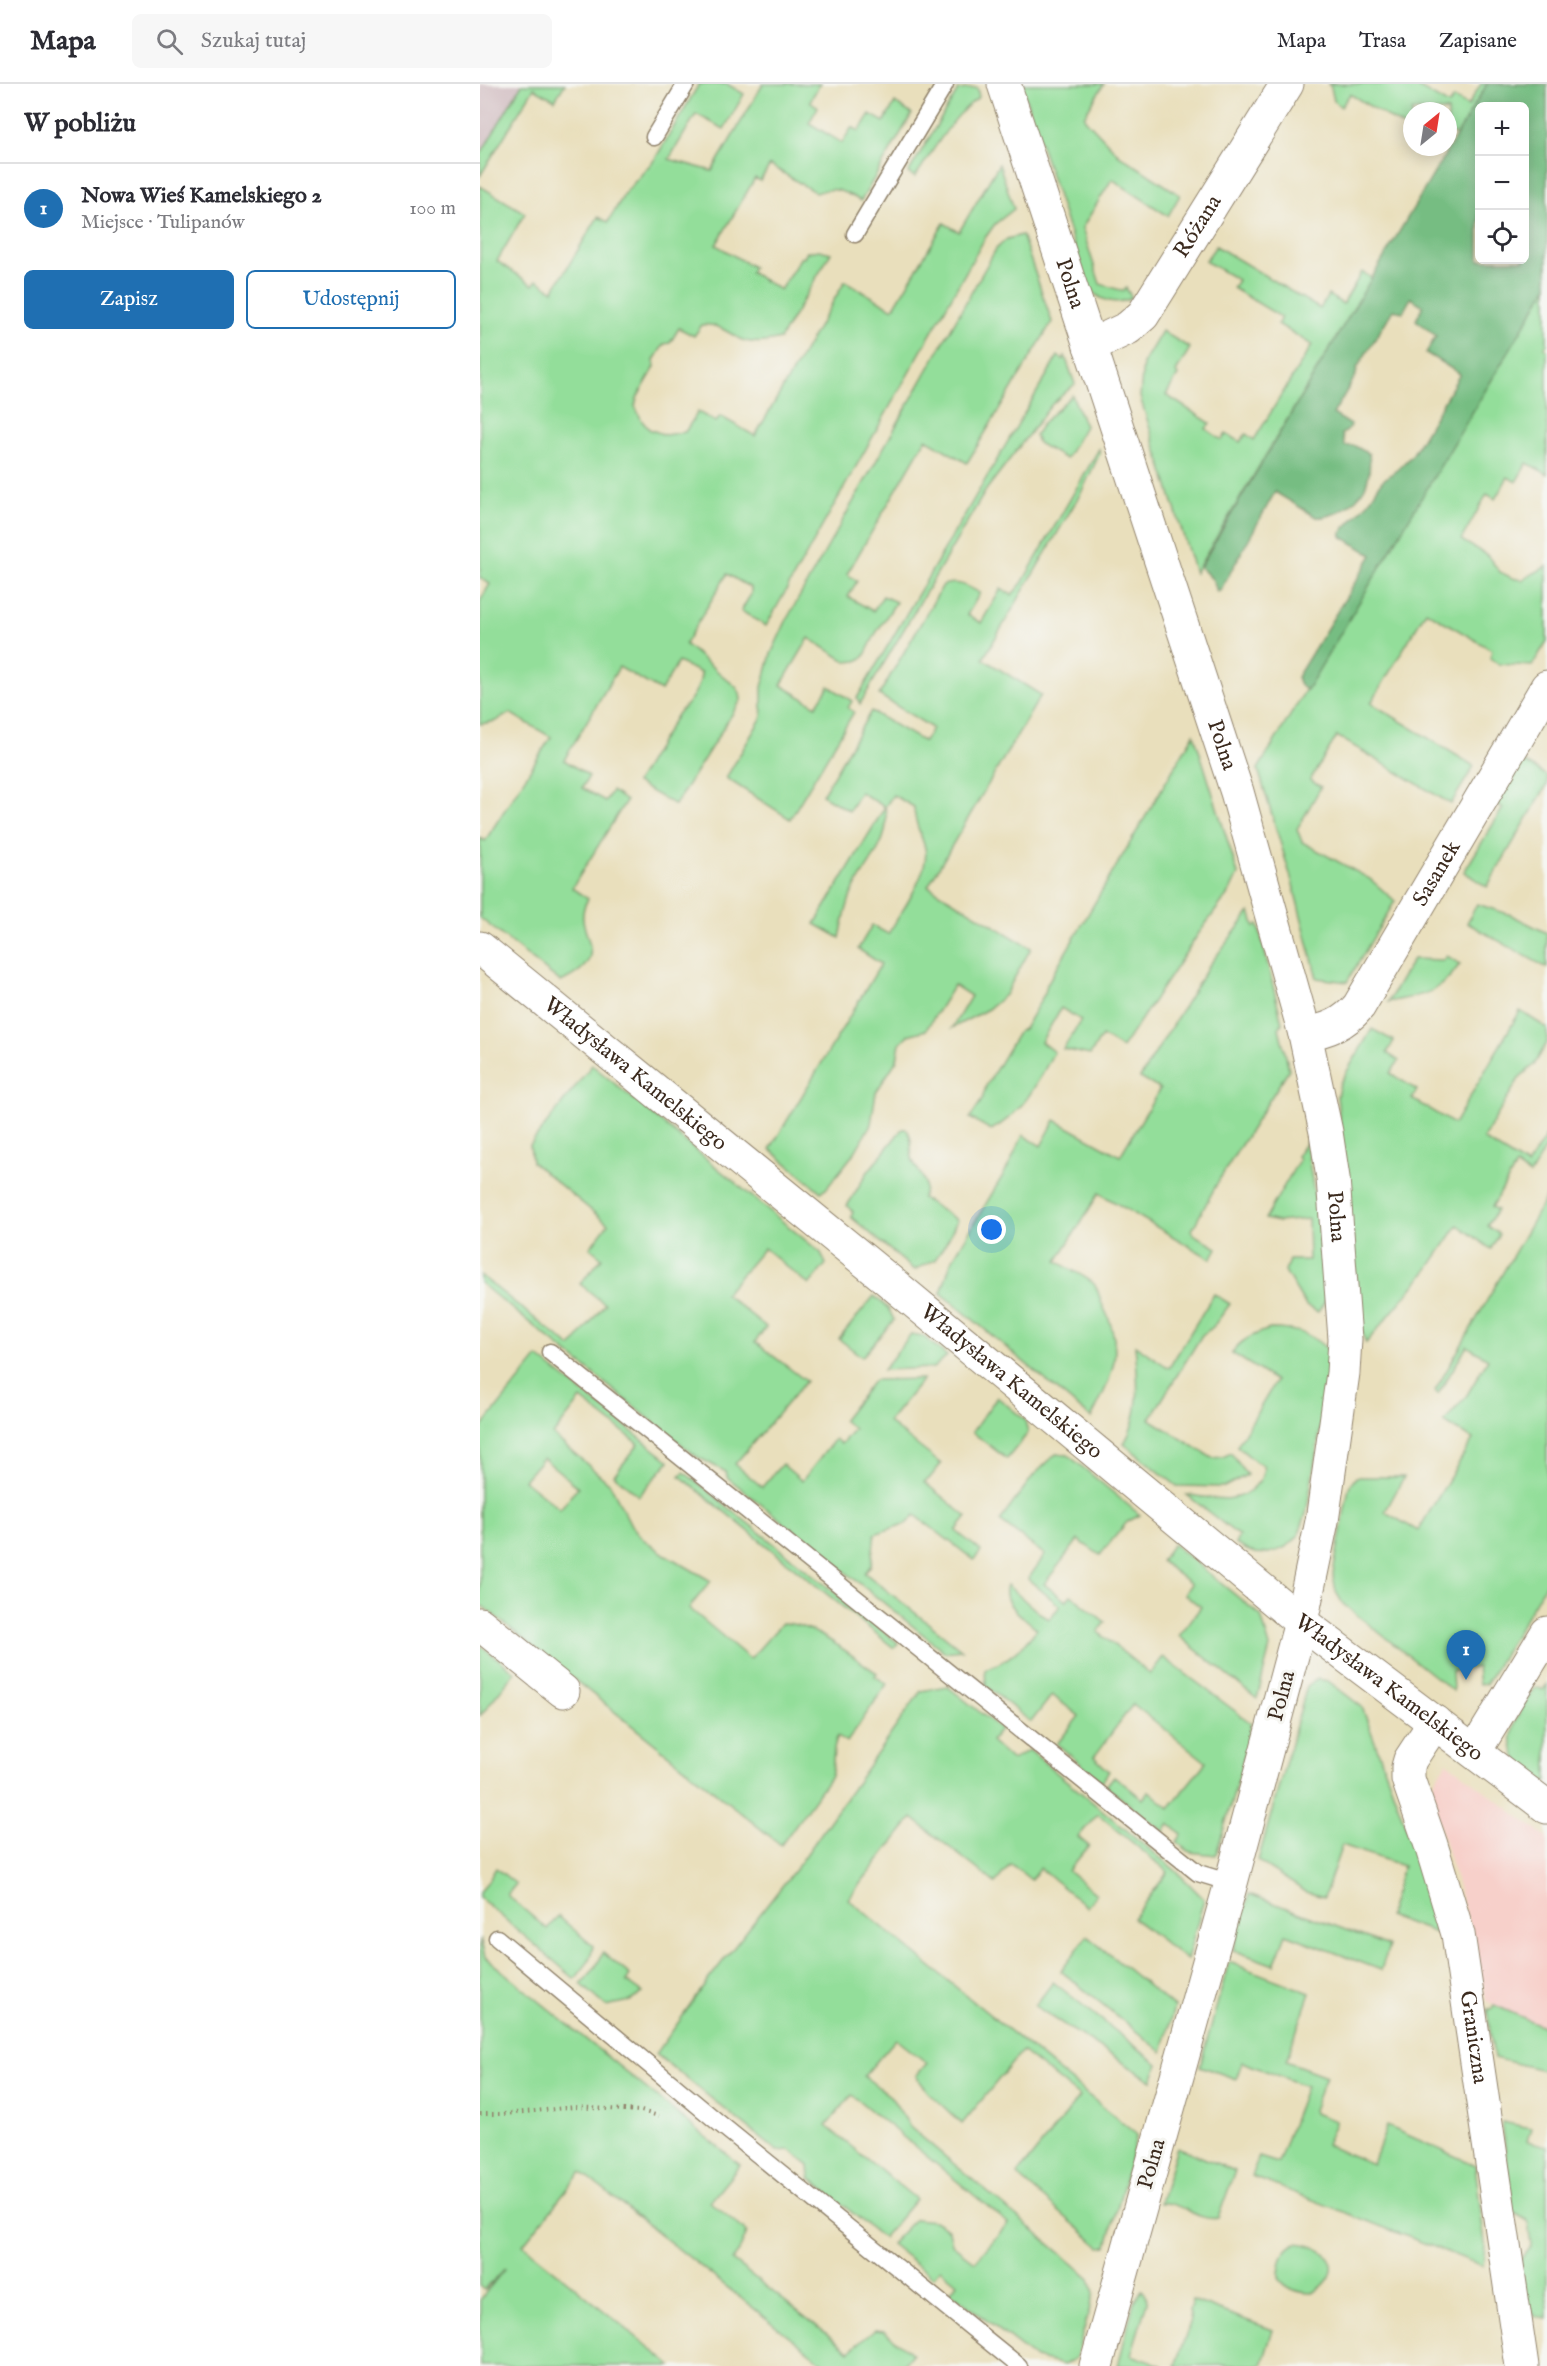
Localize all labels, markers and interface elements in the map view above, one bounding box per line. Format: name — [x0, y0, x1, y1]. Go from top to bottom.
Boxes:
search box — [132, 14, 552, 68]
text: Mapa — [30, 24, 96, 59]
icon: search — [153, 25, 186, 58]
text: Szukaj tutaj — [201, 27, 306, 55]
text: Mapa — [1277, 28, 1326, 55]
text: Trasa — [1359, 28, 1406, 55]
text: Zapisane — [1439, 28, 1517, 55]
north arrow — [1403, 102, 1457, 156]
map controls — [1475, 102, 1529, 264]
button: + — [1475, 102, 1529, 156]
text: W pobliżu — [24, 107, 136, 140]
button: − — [1475, 156, 1529, 210]
text: Nowa Wieś Kamelskiego 2 — [81, 182, 322, 210]
street label: Różana — [1168, 189, 1229, 264]
text: 1 — [40, 196, 47, 221]
text: 100 m — [409, 196, 456, 221]
text: Miejsce · Tulipanów — [81, 210, 245, 235]
button: locate — [1475, 210, 1529, 264]
street label: Polna — [1048, 255, 1091, 313]
button: Zapisz — [24, 270, 234, 329]
button: Udostępnij — [246, 270, 456, 329]
street label: Polna — [1200, 716, 1243, 774]
street label: Sasanek — [1407, 835, 1467, 912]
street label: Władysława Kamelskiego — [537, 991, 733, 1157]
street label: Polna — [1320, 1190, 1352, 1244]
your location — [977, 1215, 1006, 1244]
street label: Władysława Kamelskiego — [914, 1298, 1109, 1466]
street label: Władysława Kamelskiego — [1289, 1608, 1489, 1768]
pin: 1 — [1446, 1630, 1486, 1680]
street label: Polna — [1262, 1667, 1302, 1724]
street label: Graniczna — [1453, 1989, 1494, 2086]
street label: Polna — [1131, 2135, 1173, 2193]

